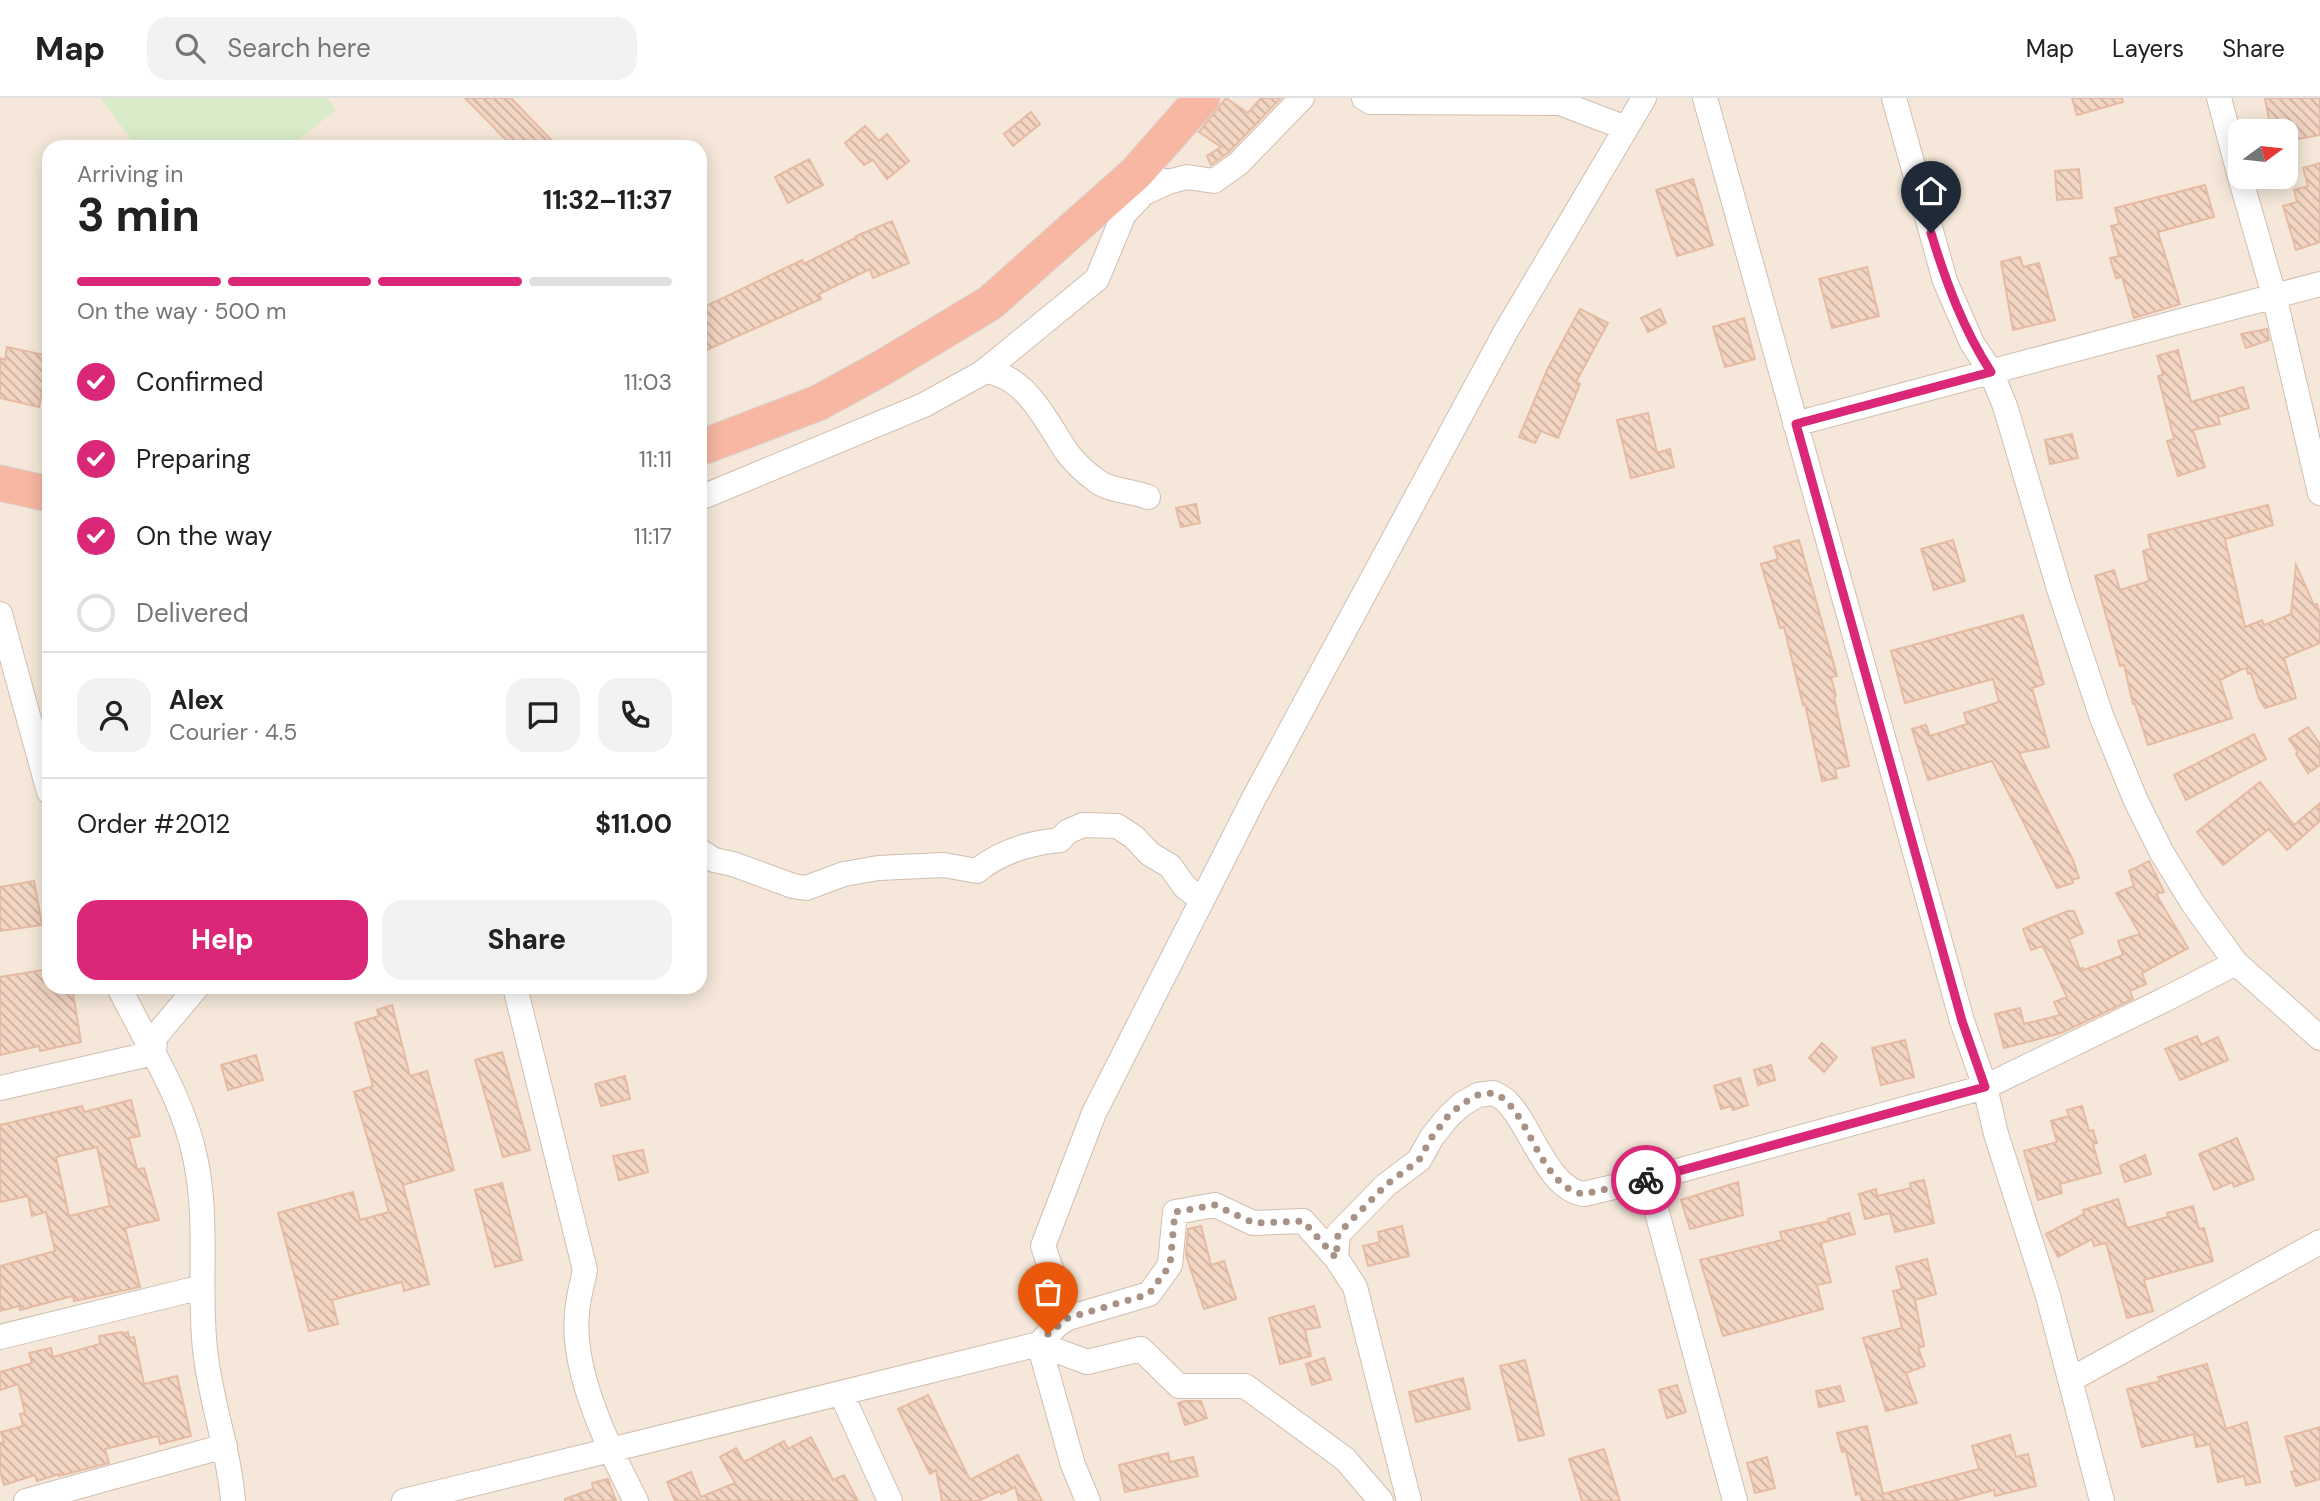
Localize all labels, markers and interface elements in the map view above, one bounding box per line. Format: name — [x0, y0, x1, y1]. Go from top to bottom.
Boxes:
search box — [147, 17, 637, 80]
text: Map — [35, 27, 105, 70]
icon: search — [171, 29, 209, 67]
text: Search here — [227, 31, 371, 65]
text: Map — [2026, 33, 2074, 64]
text: Layers — [2112, 33, 2184, 64]
text: Share — [2222, 33, 2285, 64]
north arrow — [2228, 119, 2298, 189]
map controls — [2228, 119, 2298, 189]
text: Arriving in — [77, 159, 183, 189]
pin — [1901, 161, 1961, 233]
icon: home — [1912, 172, 1950, 210]
text: 11:32–11:37 — [543, 183, 672, 217]
text: 3 min — [77, 185, 200, 245]
text: On the way · 500 m — [77, 296, 287, 326]
icon: check — [77, 363, 115, 401]
text: Confirmed — [136, 365, 263, 399]
text: 11:03 — [624, 367, 672, 397]
icon: check — [77, 440, 115, 478]
text: Preparing — [136, 442, 251, 476]
text: 11:11 — [639, 444, 672, 474]
icon: check — [77, 517, 115, 555]
text: On the way — [136, 519, 272, 553]
text: 11:17 — [634, 521, 672, 551]
text: Delivered — [136, 596, 249, 630]
button: person — [77, 678, 151, 752]
button: chat — [506, 678, 580, 752]
button: phone — [598, 678, 672, 752]
text: Alex — [169, 683, 224, 717]
text: Courier · 4.5 — [169, 717, 297, 747]
text: Order #2012 — [77, 807, 230, 841]
text: $11.00 — [595, 807, 672, 841]
button: Help — [77, 900, 368, 980]
button: Share — [382, 900, 672, 980]
courier — [1611, 1145, 1681, 1215]
icon: bike — [1627, 1161, 1665, 1199]
pin — [1018, 1262, 1078, 1334]
icon: bag — [1029, 1273, 1067, 1311]

